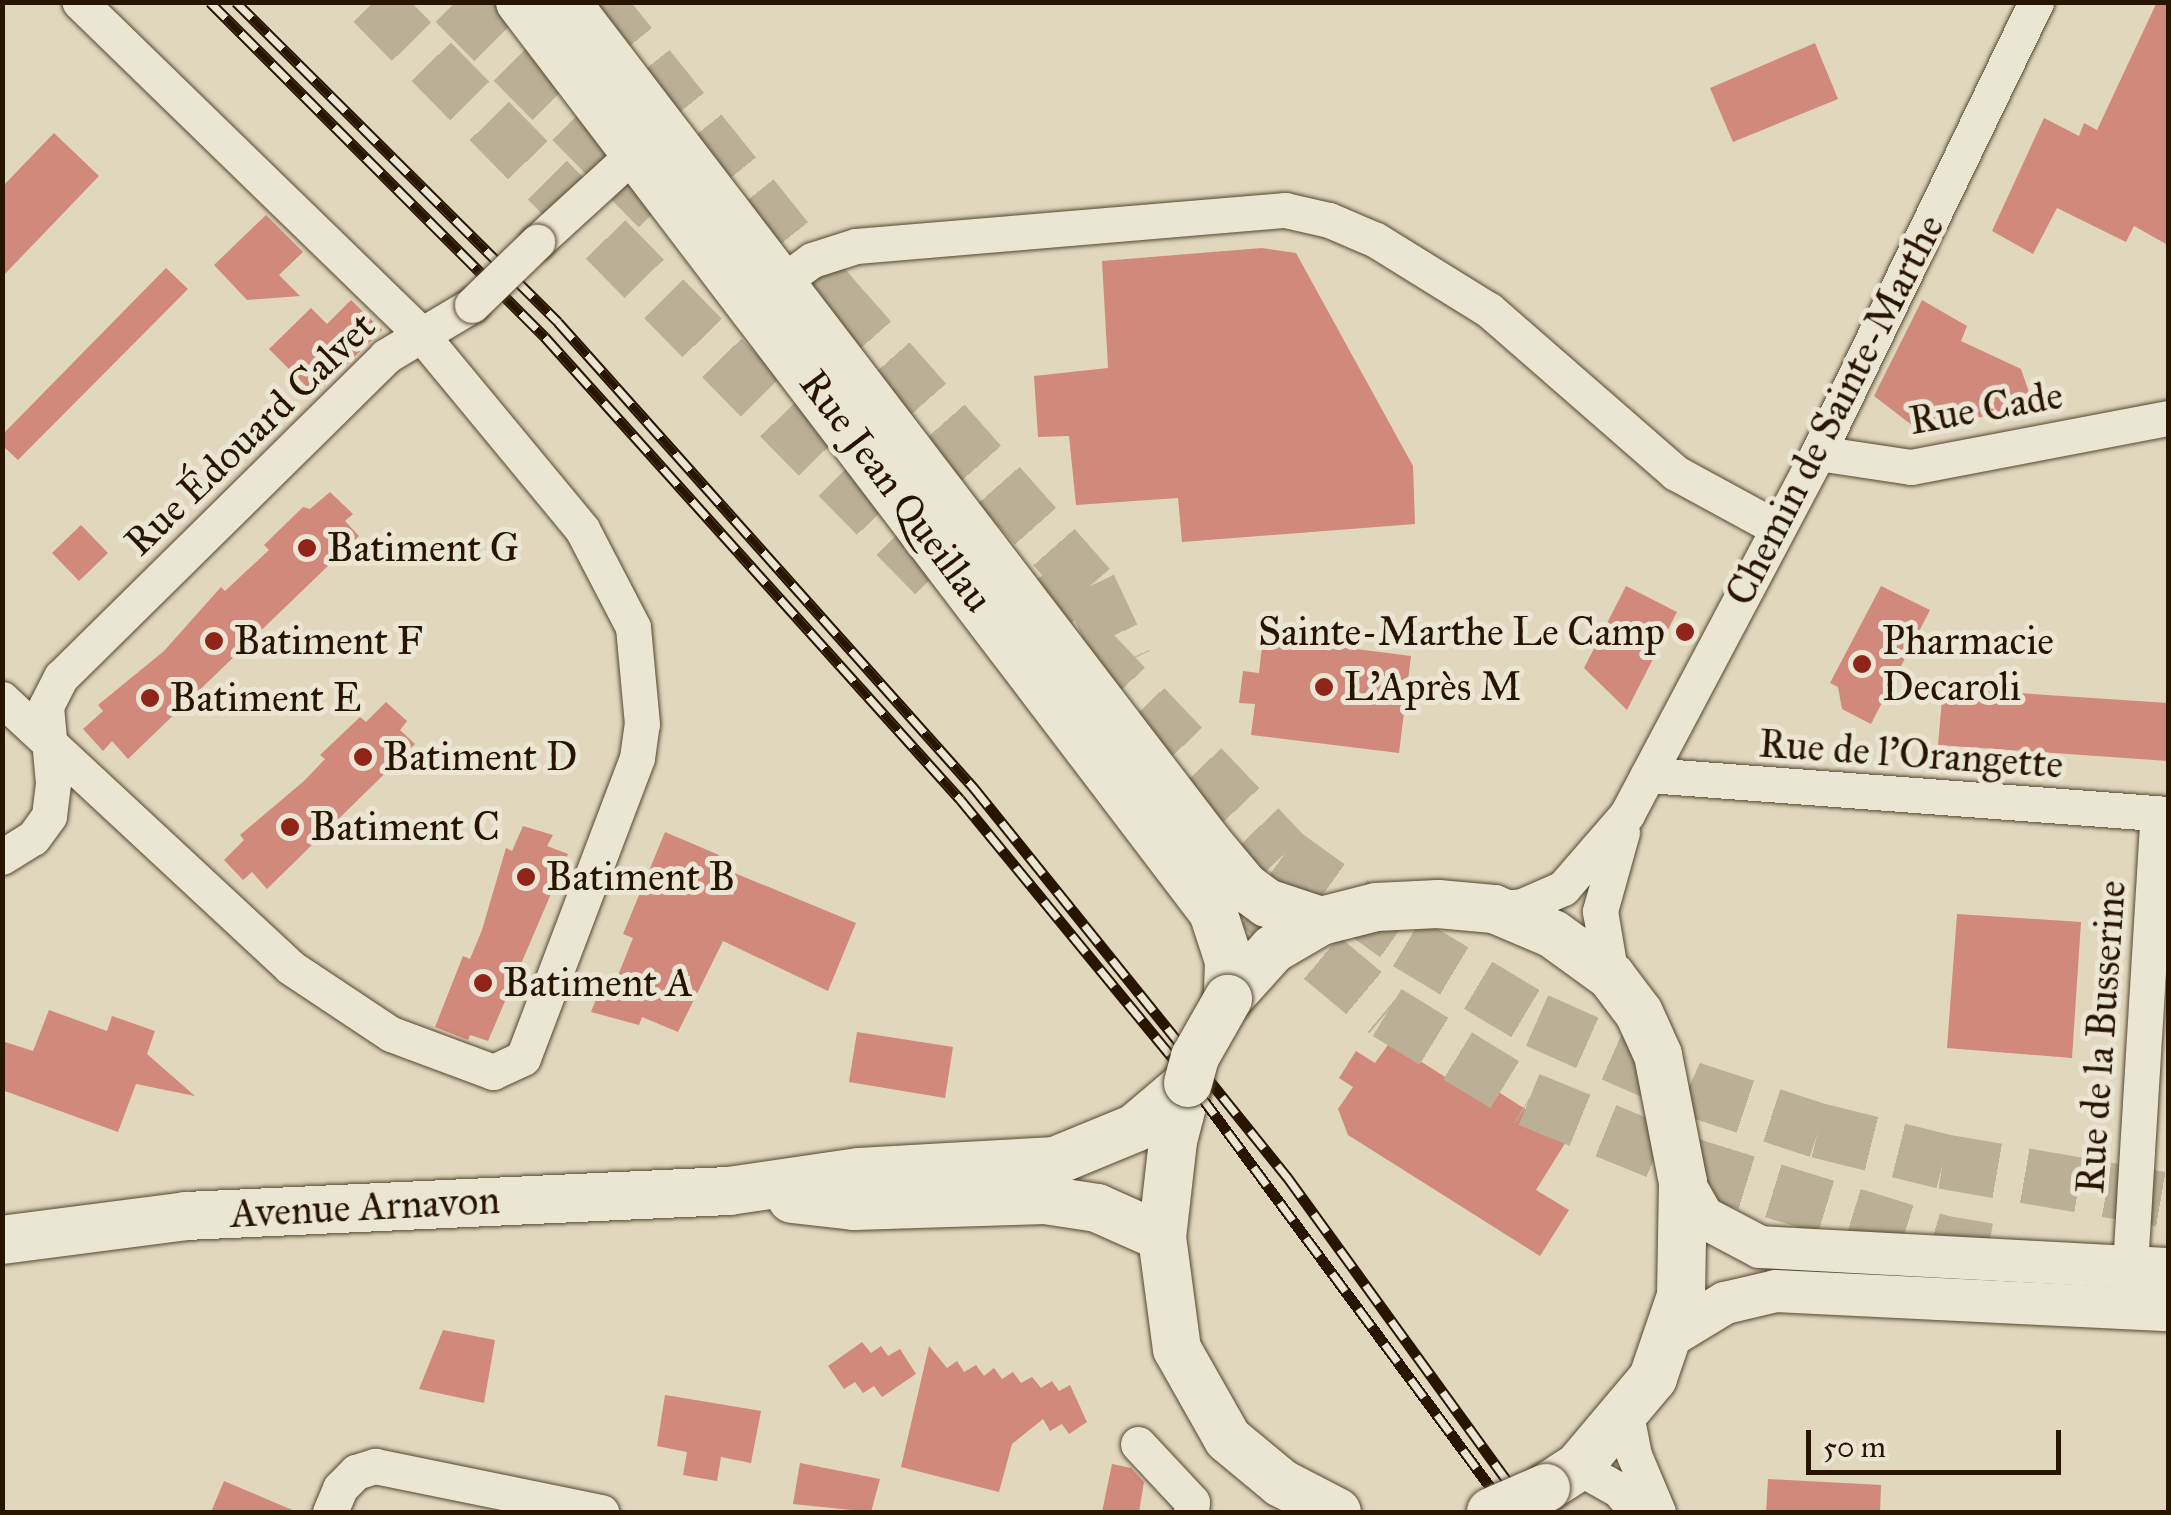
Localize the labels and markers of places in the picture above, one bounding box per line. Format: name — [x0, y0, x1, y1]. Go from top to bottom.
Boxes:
place label: Batiment G — [327, 524, 519, 572]
marker: Batiment G — [296, 537, 318, 559]
place label: Sainte-Marthe Le Camp — [1258, 608, 1665, 656]
place label: Batiment F — [234, 617, 423, 665]
place label: Pharmacie Decaroli — [1882, 617, 2054, 711]
marker: Sainte-Marthe Le Camp — [1674, 621, 1696, 643]
marker: Batiment F — [203, 630, 225, 652]
marker: Pharmacie Decaroli — [1851, 653, 1873, 675]
place label: L'Après M — [1344, 663, 1521, 711]
place label: Batiment E — [170, 674, 362, 722]
marker: L'Après M — [1313, 676, 1335, 698]
marker: Batiment E — [139, 687, 161, 709]
place label: Batiment D — [383, 733, 577, 781]
marker: Batiment D — [352, 746, 374, 768]
place label: Batiment C — [310, 803, 500, 851]
marker: Batiment C — [279, 816, 301, 838]
place label: Batiment B — [546, 853, 735, 901]
marker: Batiment B — [515, 866, 537, 888]
place label: Batiment A — [503, 959, 693, 1007]
marker: Batiment A — [472, 972, 494, 994]

